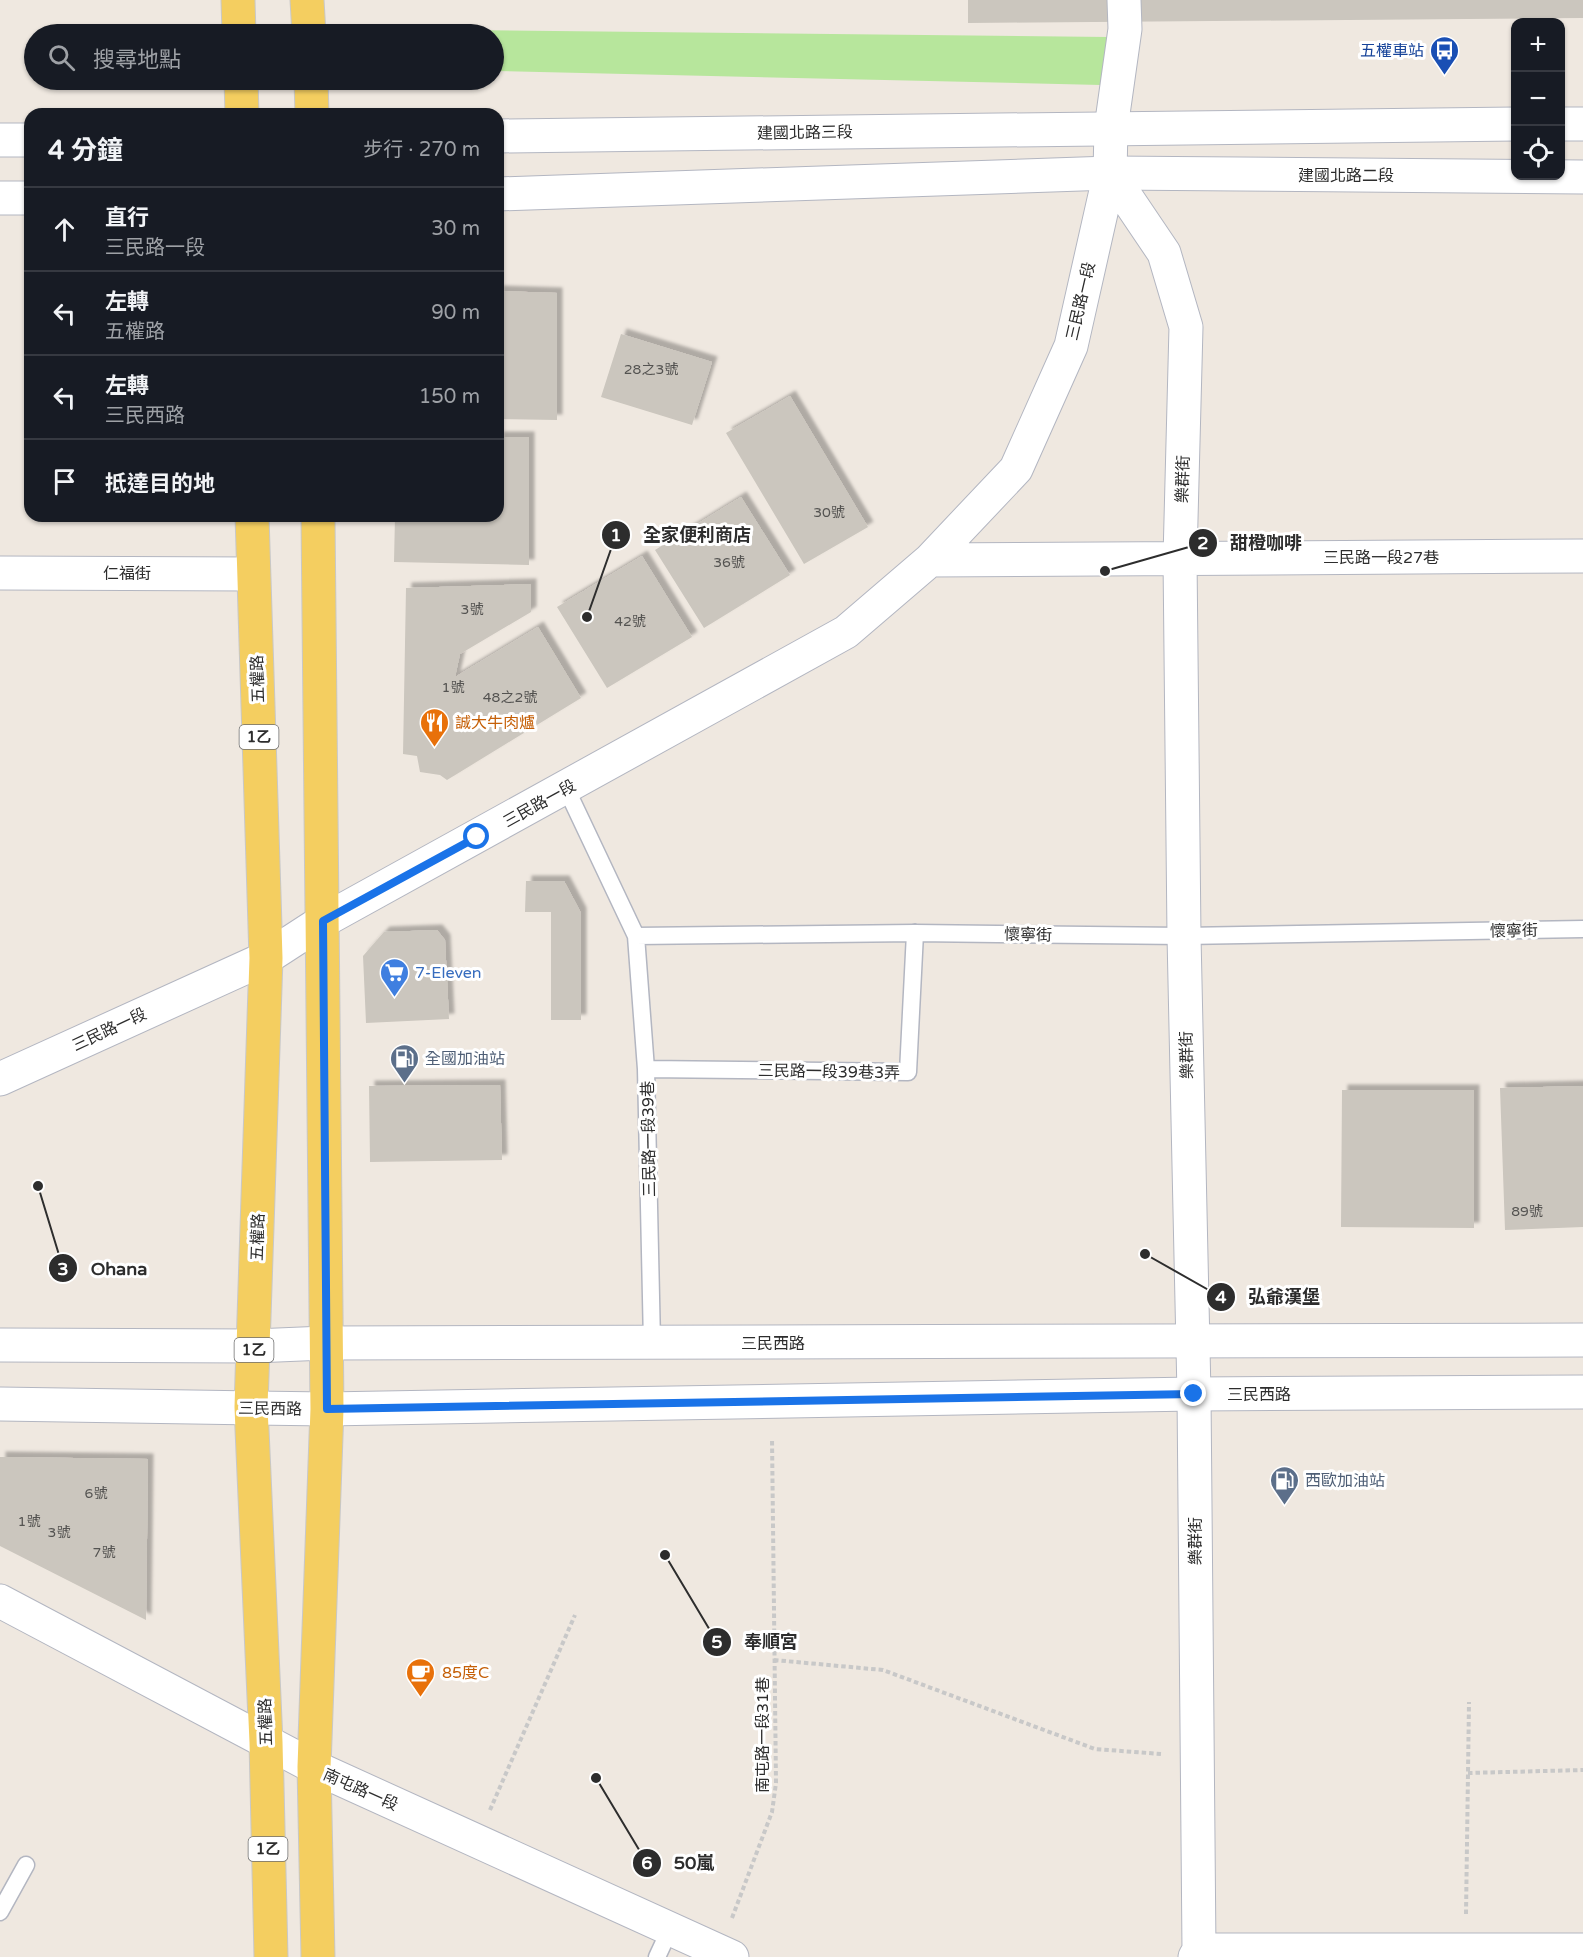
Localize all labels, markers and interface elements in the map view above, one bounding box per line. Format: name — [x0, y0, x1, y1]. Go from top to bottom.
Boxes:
map controls — [1511, 18, 1565, 180]
button: + — [1511, 18, 1565, 72]
search box — [24, 24, 504, 90]
bus stop icon: 五權車站 — [1429, 34, 1461, 76]
icon: search — [45, 41, 78, 74]
place label: 五權車站 — [1360, 41, 1424, 61]
text: 搜尋地點 — [93, 47, 181, 73]
button: − — [1511, 72, 1565, 126]
street label: 建國北路三段 — [757, 122, 853, 144]
button: locate — [1511, 126, 1565, 180]
text: 4 分鐘 — [48, 135, 123, 166]
text: 步行 · 270 m — [363, 138, 480, 162]
street label: 建國北路二段 — [1298, 166, 1394, 186]
text: 直行 — [105, 205, 149, 231]
icon: ahead — [48, 213, 81, 246]
text: 30 m — [431, 217, 480, 241]
text: 三民路一段 — [105, 236, 205, 260]
street label: 三民路一段 — [1062, 260, 1100, 342]
text: 左轉 — [105, 289, 149, 315]
icon: left — [48, 297, 81, 330]
text: 90 m — [431, 301, 480, 325]
text: 五權路 — [105, 320, 165, 344]
house number: 28之3號 — [624, 361, 678, 378]
text: 左轉 — [105, 373, 149, 399]
icon: left — [48, 381, 81, 414]
text: 150 m — [419, 385, 480, 409]
text: 三民西路 — [105, 404, 185, 428]
street label: 樂群街 — [1172, 455, 1194, 503]
icon: arrive — [48, 465, 81, 498]
text: 抵達目的地 — [105, 471, 215, 497]
house number: 30號 — [813, 504, 845, 521]
callout: 全家便利商店 — [601, 517, 763, 553]
text: 1 — [610, 524, 622, 546]
text: 全家便利商店 — [643, 524, 751, 546]
callout: 甜橙咖啡 — [1188, 525, 1314, 561]
text: 2 — [1197, 532, 1209, 554]
text: 甜橙咖啡 — [1230, 532, 1302, 554]
street label: 三民路一段27巷 — [1323, 548, 1439, 568]
house number: 36號 — [713, 554, 745, 571]
street label: 仁福街 — [103, 564, 151, 584]
house number: 3號 — [461, 601, 483, 618]
house number: 42號 — [614, 613, 646, 630]
street label: 五權路 — [247, 655, 269, 703]
house number: 1號 — [442, 679, 464, 696]
house number: 48之2號 — [483, 689, 537, 706]
restaurant icon: 誠大牛肉爐 — [418, 706, 450, 748]
place label: 誠大牛肉爐 — [455, 713, 535, 733]
road number: 1乙 — [240, 725, 278, 749]
street label: 三民路一段 — [500, 776, 579, 832]
route start — [463, 823, 489, 849]
street label: 懷寧街 — [1490, 921, 1538, 941]
street label: 懷寧街 — [1004, 925, 1052, 945]
supermarket icon: 7-Eleven — [378, 956, 410, 998]
place label: 7-Eleven — [415, 963, 482, 983]
street label: 三民路一段 — [69, 1004, 150, 1056]
street label: 樂群街 — [1177, 1031, 1197, 1079]
fuel station icon: 全國加油站 — [388, 1042, 420, 1084]
place label: 全國加油站 — [425, 1049, 505, 1069]
street label: 三民路一段39巷3弄 — [758, 1061, 900, 1083]
street label: 三民路一段39巷 — [638, 1081, 660, 1197]
house number: 89號 — [1511, 1203, 1543, 1220]
street label: 五權路 — [247, 1213, 269, 1261]
callout: Ohana — [48, 1250, 159, 1286]
text: 3 — [57, 1258, 69, 1280]
text: Ohana — [91, 1258, 147, 1280]
callout: 弘爺漢堡 — [1206, 1279, 1332, 1315]
text: 4 — [1215, 1286, 1227, 1308]
text: 弘爺漢堡 — [1248, 1286, 1320, 1308]
street label: 三民西路 — [741, 1334, 805, 1354]
road number: 1乙 — [234, 1338, 274, 1362]
route end — [1180, 1380, 1206, 1406]
street label: 三民西路 — [1227, 1385, 1291, 1405]
street label: 三民西路 — [238, 1398, 302, 1420]
fuel station icon: 西歐加油站 — [1268, 1464, 1300, 1506]
place label: 西歐加油站 — [1305, 1471, 1385, 1491]
house number: 6號 — [85, 1485, 107, 1502]
house number: 1號 — [18, 1513, 40, 1530]
street label: 樂群街 — [1186, 1517, 1206, 1565]
house number: 3號 — [48, 1524, 70, 1541]
house number: 7號 — [93, 1544, 115, 1561]
callout: 奉順宮 — [702, 1624, 810, 1660]
text: 5 — [711, 1631, 723, 1653]
text: 奉順宮 — [744, 1631, 798, 1653]
cafe icon: 85度C — [405, 1656, 437, 1698]
place label: 85度C — [442, 1663, 489, 1683]
street label: 南屯路一段31巷 — [753, 1677, 773, 1793]
street label: 五權路 — [255, 1698, 277, 1746]
street label: 南屯路一段 — [320, 1765, 401, 1815]
road number: 1乙 — [248, 1837, 288, 1861]
callout: 50嵐 — [632, 1845, 726, 1881]
text: 6 — [641, 1852, 653, 1874]
text: 50嵐 — [674, 1852, 714, 1874]

